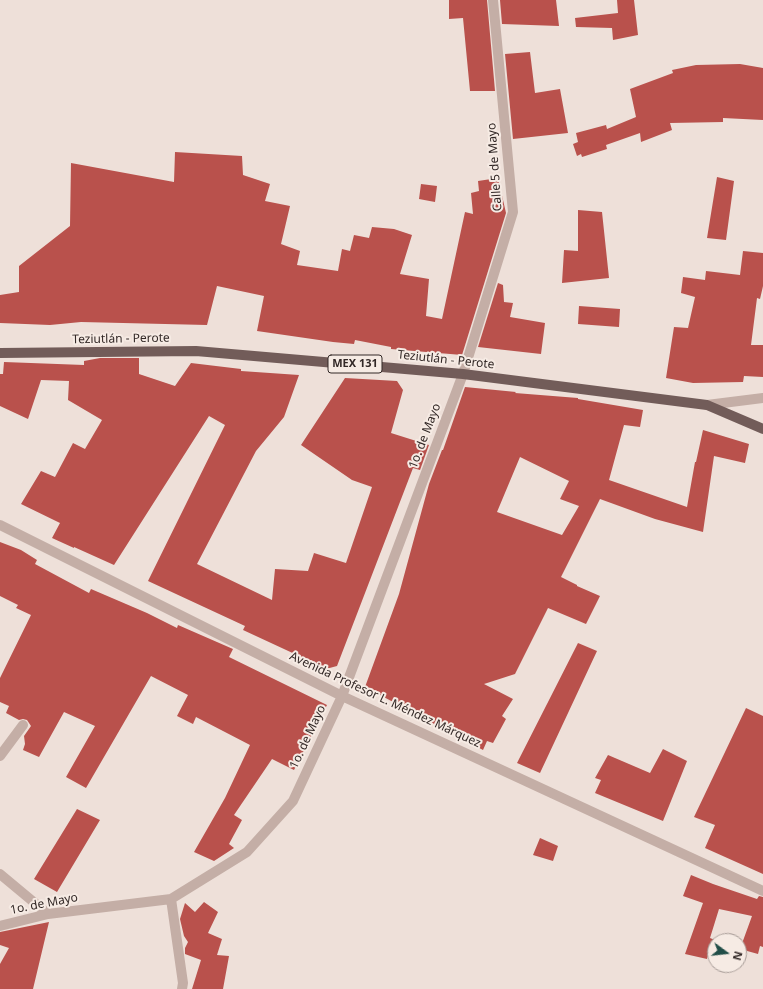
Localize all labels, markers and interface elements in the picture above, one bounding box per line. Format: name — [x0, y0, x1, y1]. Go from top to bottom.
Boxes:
street label: Calle 5 de Mayo — [485, 122, 505, 212]
street label: Teziutlán - Perote — [72, 331, 170, 347]
street label: Teziutlán - Perote — [397, 348, 495, 372]
road number: MEX 131 — [328, 355, 382, 373]
street label: 1o. de Mayo — [406, 401, 444, 471]
street label: Avenida Profesor L. Méndez Márquez — [287, 649, 483, 751]
street label: 1o. de Mayo — [287, 703, 329, 771]
street label: 1o. de Mayo — [9, 890, 79, 918]
north arrow — [707, 933, 747, 973]
text: N — [730, 950, 747, 962]

